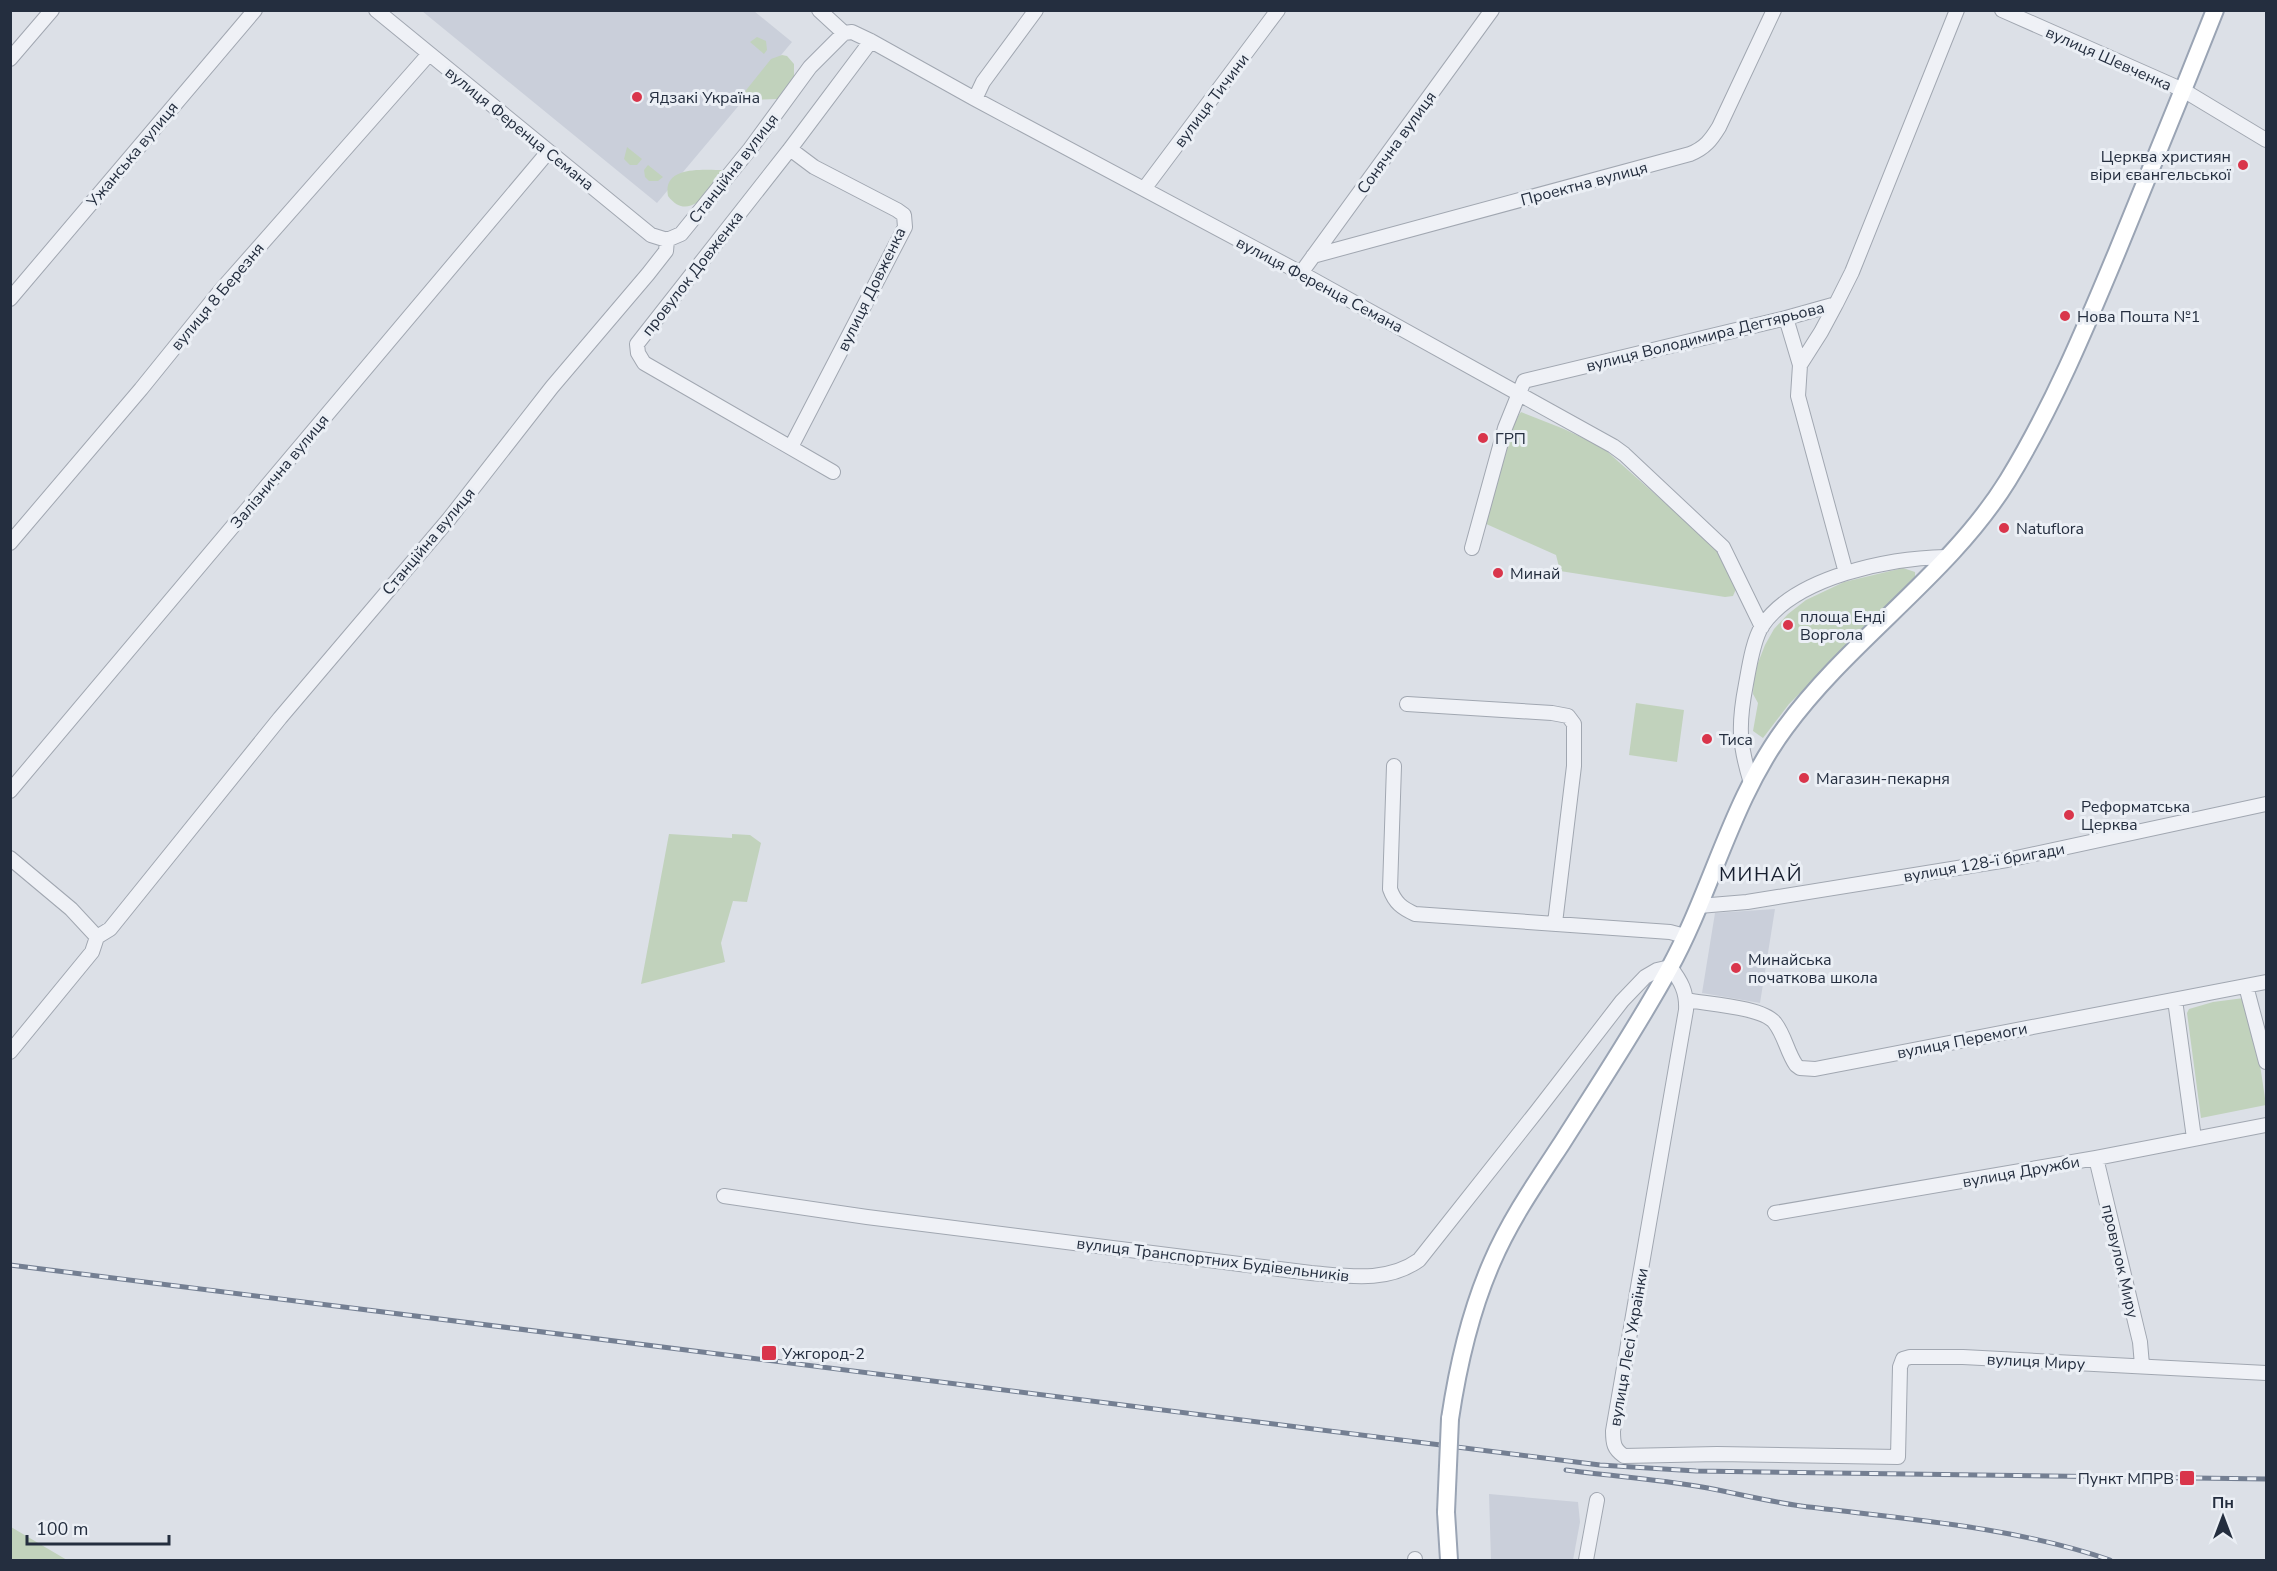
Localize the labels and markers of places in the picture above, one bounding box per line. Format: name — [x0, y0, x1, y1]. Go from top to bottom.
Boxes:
place label: Ядзакі Україна — [649, 87, 760, 109]
marker: Ядзакі Україна — [630, 90, 644, 104]
place label: Церква християн віри євангельської — [2090, 146, 2232, 186]
marker: Церква християн віри євангельської — [2236, 158, 2250, 172]
place label: Нова Пошта №1 — [2077, 306, 2200, 328]
marker: Нова Пошта №1 — [2058, 309, 2072, 323]
place label: ГРП — [1495, 428, 1526, 450]
marker: ГРП — [1476, 431, 1490, 445]
place label: Natuflora — [2016, 518, 2084, 540]
marker: Natuflora — [1997, 521, 2011, 535]
place label: Минай — [1510, 563, 1560, 585]
marker: Минай — [1491, 566, 1505, 580]
place label: площа Енді Воргола — [1800, 606, 1886, 646]
marker: площа Енді Воргола — [1781, 618, 1795, 632]
place label: Тиса — [1719, 729, 1753, 751]
marker: Тиса — [1700, 732, 1714, 746]
place label: Магазин-пекарня — [1816, 768, 1950, 790]
marker: Магазин-пекарня — [1797, 771, 1811, 785]
place label: Реформатська Церква — [2081, 796, 2190, 836]
marker: Реформатська Церква — [2062, 808, 2076, 822]
place label: Минайська початкова школа — [1748, 949, 1878, 989]
marker: Минайська початкова школа — [1729, 961, 1743, 975]
place label: Ужгород-2 — [781, 1343, 865, 1365]
marker: Ужгород-2 — [760, 1344, 778, 1362]
place label: Пункт МПРВ — [2078, 1468, 2174, 1490]
marker: Пункт МПРВ — [2178, 1469, 2196, 1487]

